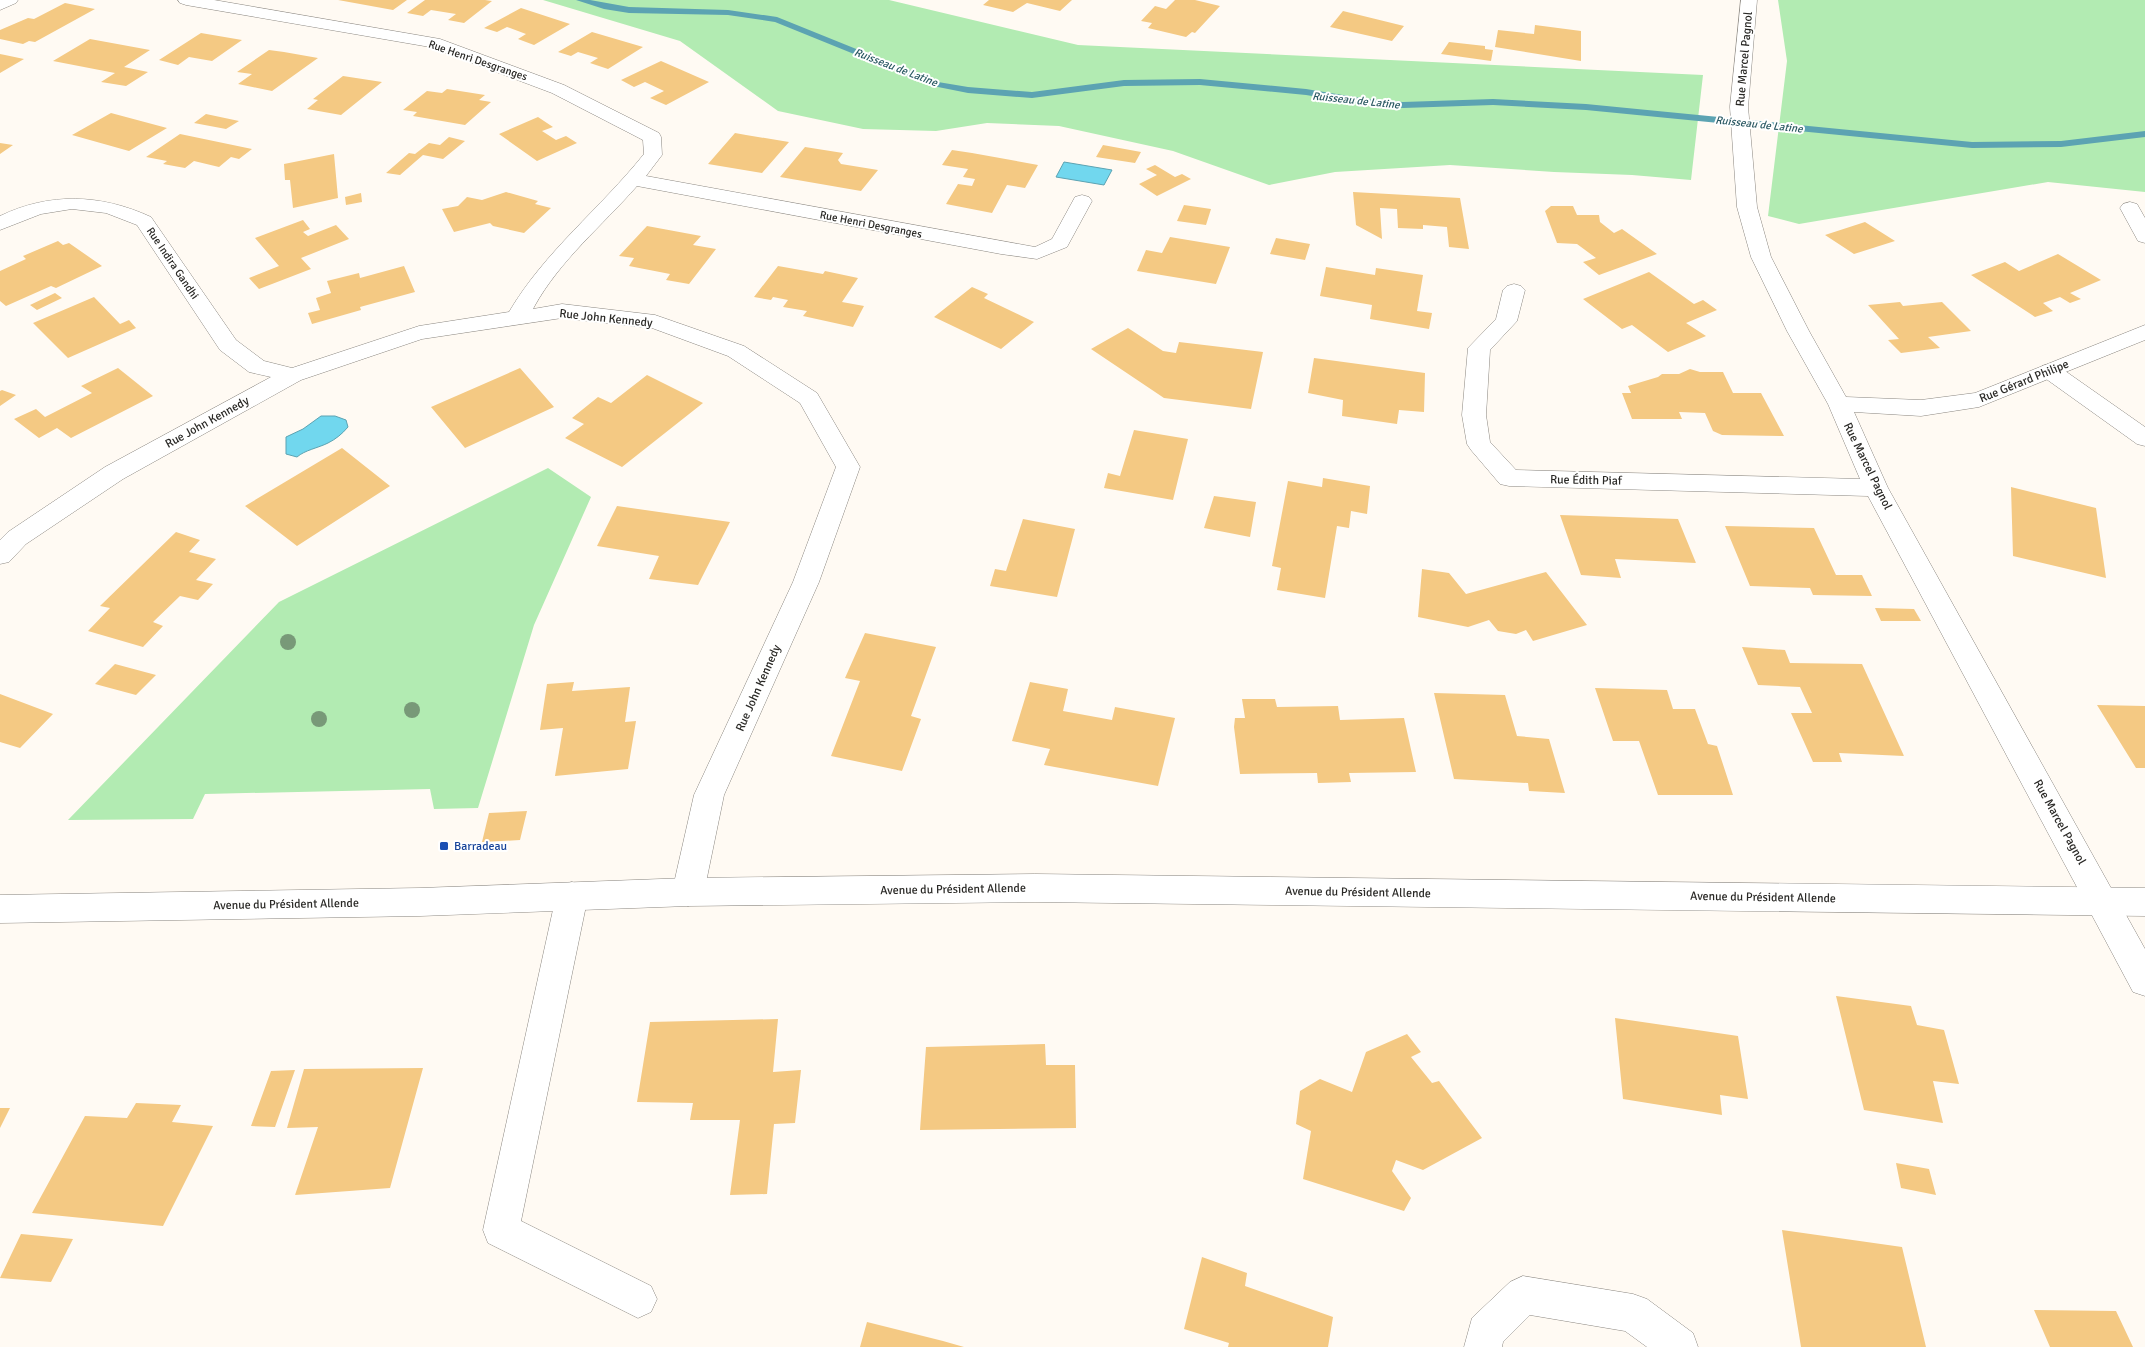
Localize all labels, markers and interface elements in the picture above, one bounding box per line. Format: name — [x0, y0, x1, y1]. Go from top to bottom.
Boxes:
street label: Rue Marcel Pagnol — [1733, 11, 1756, 107]
street label: Rue Henri Desgranges — [427, 37, 529, 84]
water label: Ruisseau de Latine — [853, 46, 940, 89]
water label: Ruisseau de Latine — [1312, 89, 1401, 112]
water label: Ruisseau de Latine — [1715, 113, 1804, 136]
street label: Rue Henri Desgranges — [819, 208, 923, 241]
street label: Rue Indira Gandhi — [144, 225, 201, 302]
street label: Rue John Kennedy — [559, 306, 654, 331]
street label: Rue Gérard Philipe — [1977, 357, 2071, 406]
street label: Rue John Kennedy — [163, 393, 252, 452]
street label: Rue Marcel Pagnol — [1840, 420, 1895, 513]
street label: Rue Édith Piaf — [1550, 472, 1623, 489]
street label: Rue John Kennedy — [733, 642, 784, 734]
street label: Rue Marcel Pagnol — [2030, 777, 2089, 868]
place label: Barradeau — [454, 839, 507, 854]
marker: Barradeau — [438, 840, 450, 852]
street label: Avenue du Président Allende — [880, 881, 1026, 898]
street label: Avenue du Président Allende — [1285, 884, 1431, 901]
street label: Avenue du Président Allende — [1690, 889, 1836, 906]
street label: Avenue du Président Allende — [213, 896, 359, 913]

